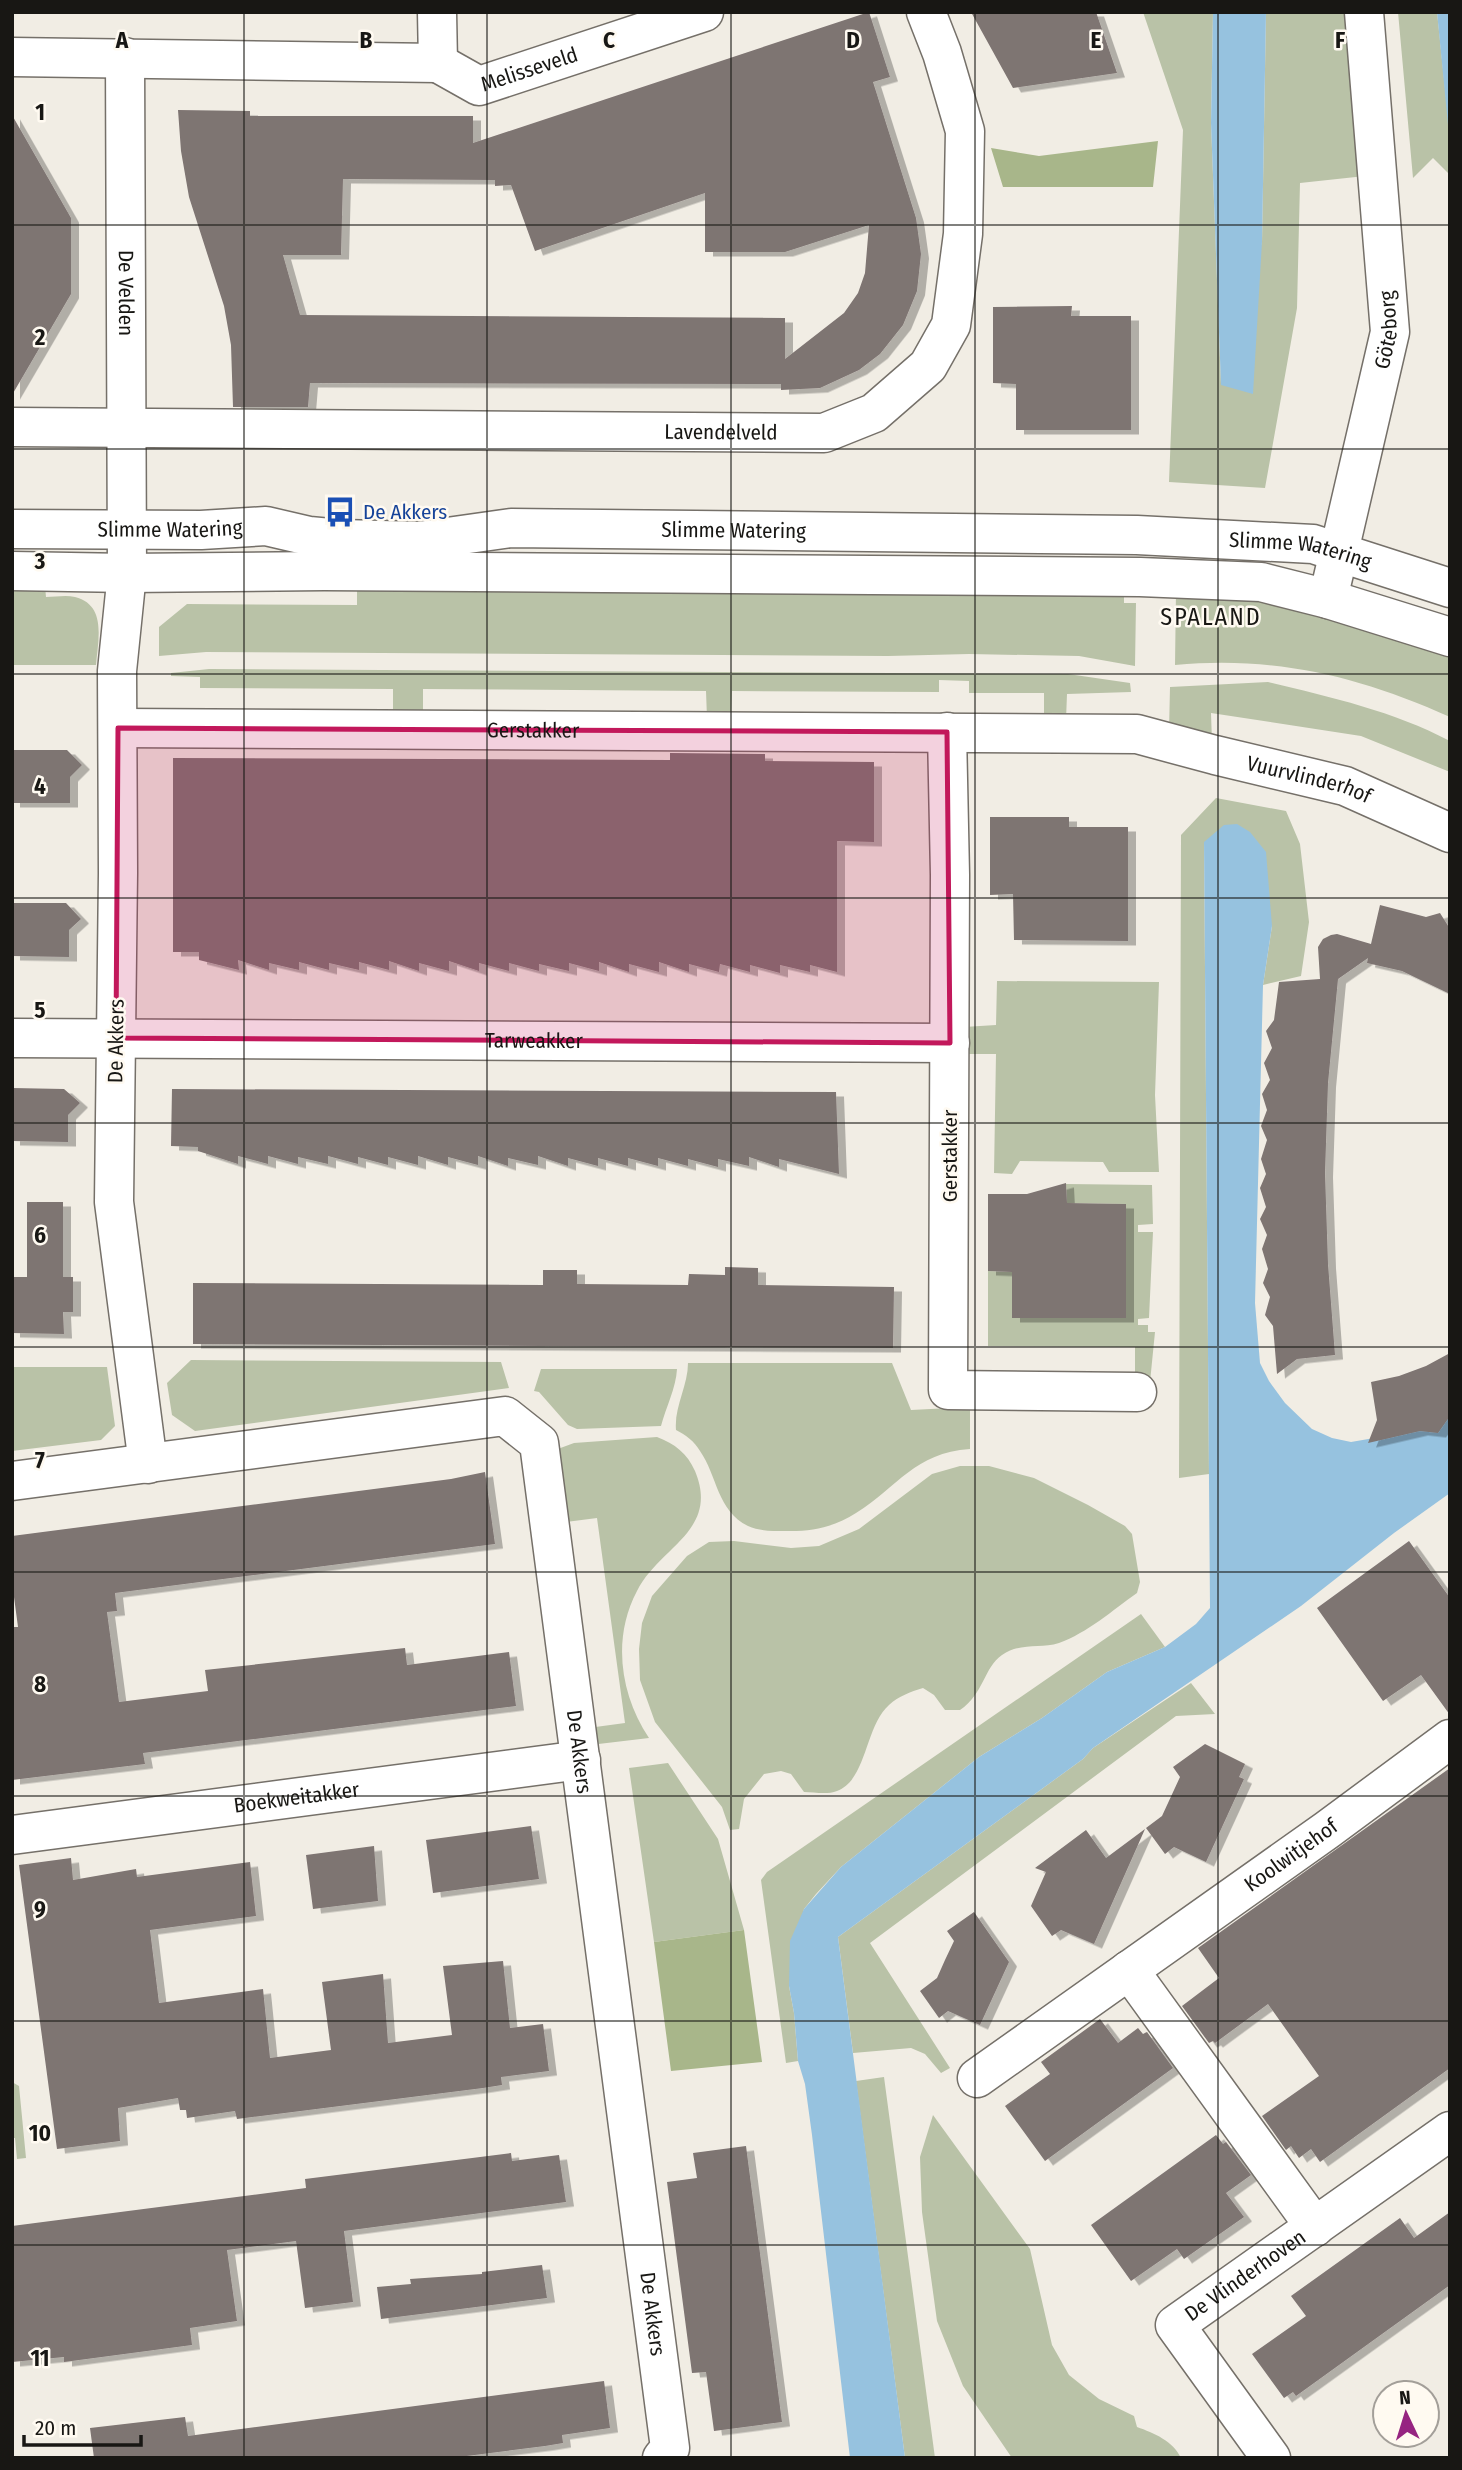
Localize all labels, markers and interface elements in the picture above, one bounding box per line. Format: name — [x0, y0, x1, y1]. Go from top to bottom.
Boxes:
text: A — [115, 26, 129, 54]
text: B — [360, 26, 373, 54]
text: C — [603, 26, 615, 54]
text: D — [846, 26, 860, 54]
text: E — [1091, 26, 1102, 54]
text: F — [1335, 26, 1345, 54]
street label: Melisseveld — [478, 41, 581, 98]
text: 1 — [35, 98, 45, 126]
street label: De Velden — [113, 250, 139, 336]
street label: Göteborg — [1369, 289, 1403, 372]
text: 2 — [34, 323, 46, 351]
street label: Lavendelveld — [664, 419, 778, 446]
bus stop icon: De Akkers — [323, 495, 357, 529]
place label: De Akkers — [363, 499, 447, 525]
street label: Slimme Watering — [98, 514, 243, 543]
street label: Slimme Watering — [661, 517, 806, 544]
street label: Slimme Watering — [1228, 527, 1375, 575]
text: 3 — [34, 547, 46, 575]
district label: SPALAND — [1160, 603, 1262, 631]
street label: Gerstakker — [487, 717, 580, 744]
street label: Vuurvlinderhof — [1244, 750, 1377, 810]
text: 4 — [34, 772, 46, 800]
text: 5 — [34, 996, 46, 1024]
street label: De Akkers — [102, 999, 130, 1083]
street label: Tarweakker — [485, 1028, 584, 1054]
street label: Gerstakker — [937, 1109, 963, 1202]
text: 6 — [34, 1221, 46, 1249]
text: 7 — [35, 1446, 45, 1474]
text: 8 — [34, 1670, 46, 1698]
street label: De Akkers — [561, 1708, 598, 1795]
street label: Boekweitakker — [232, 1776, 362, 1819]
street label: Koolwitjehof — [1239, 1812, 1344, 1897]
text: 9 — [34, 1895, 46, 1923]
text: 10 — [29, 2119, 51, 2147]
street label: De Vlinderhoven — [1180, 2224, 1311, 2327]
street label: De Akkers — [634, 2270, 671, 2357]
text: 11 — [30, 2344, 50, 2372]
north arrow — [1371, 2379, 1441, 2449]
text: N — [1398, 2386, 1411, 2409]
scale bar — [24, 2404, 142, 2448]
text: 20 m — [35, 2415, 76, 2441]

